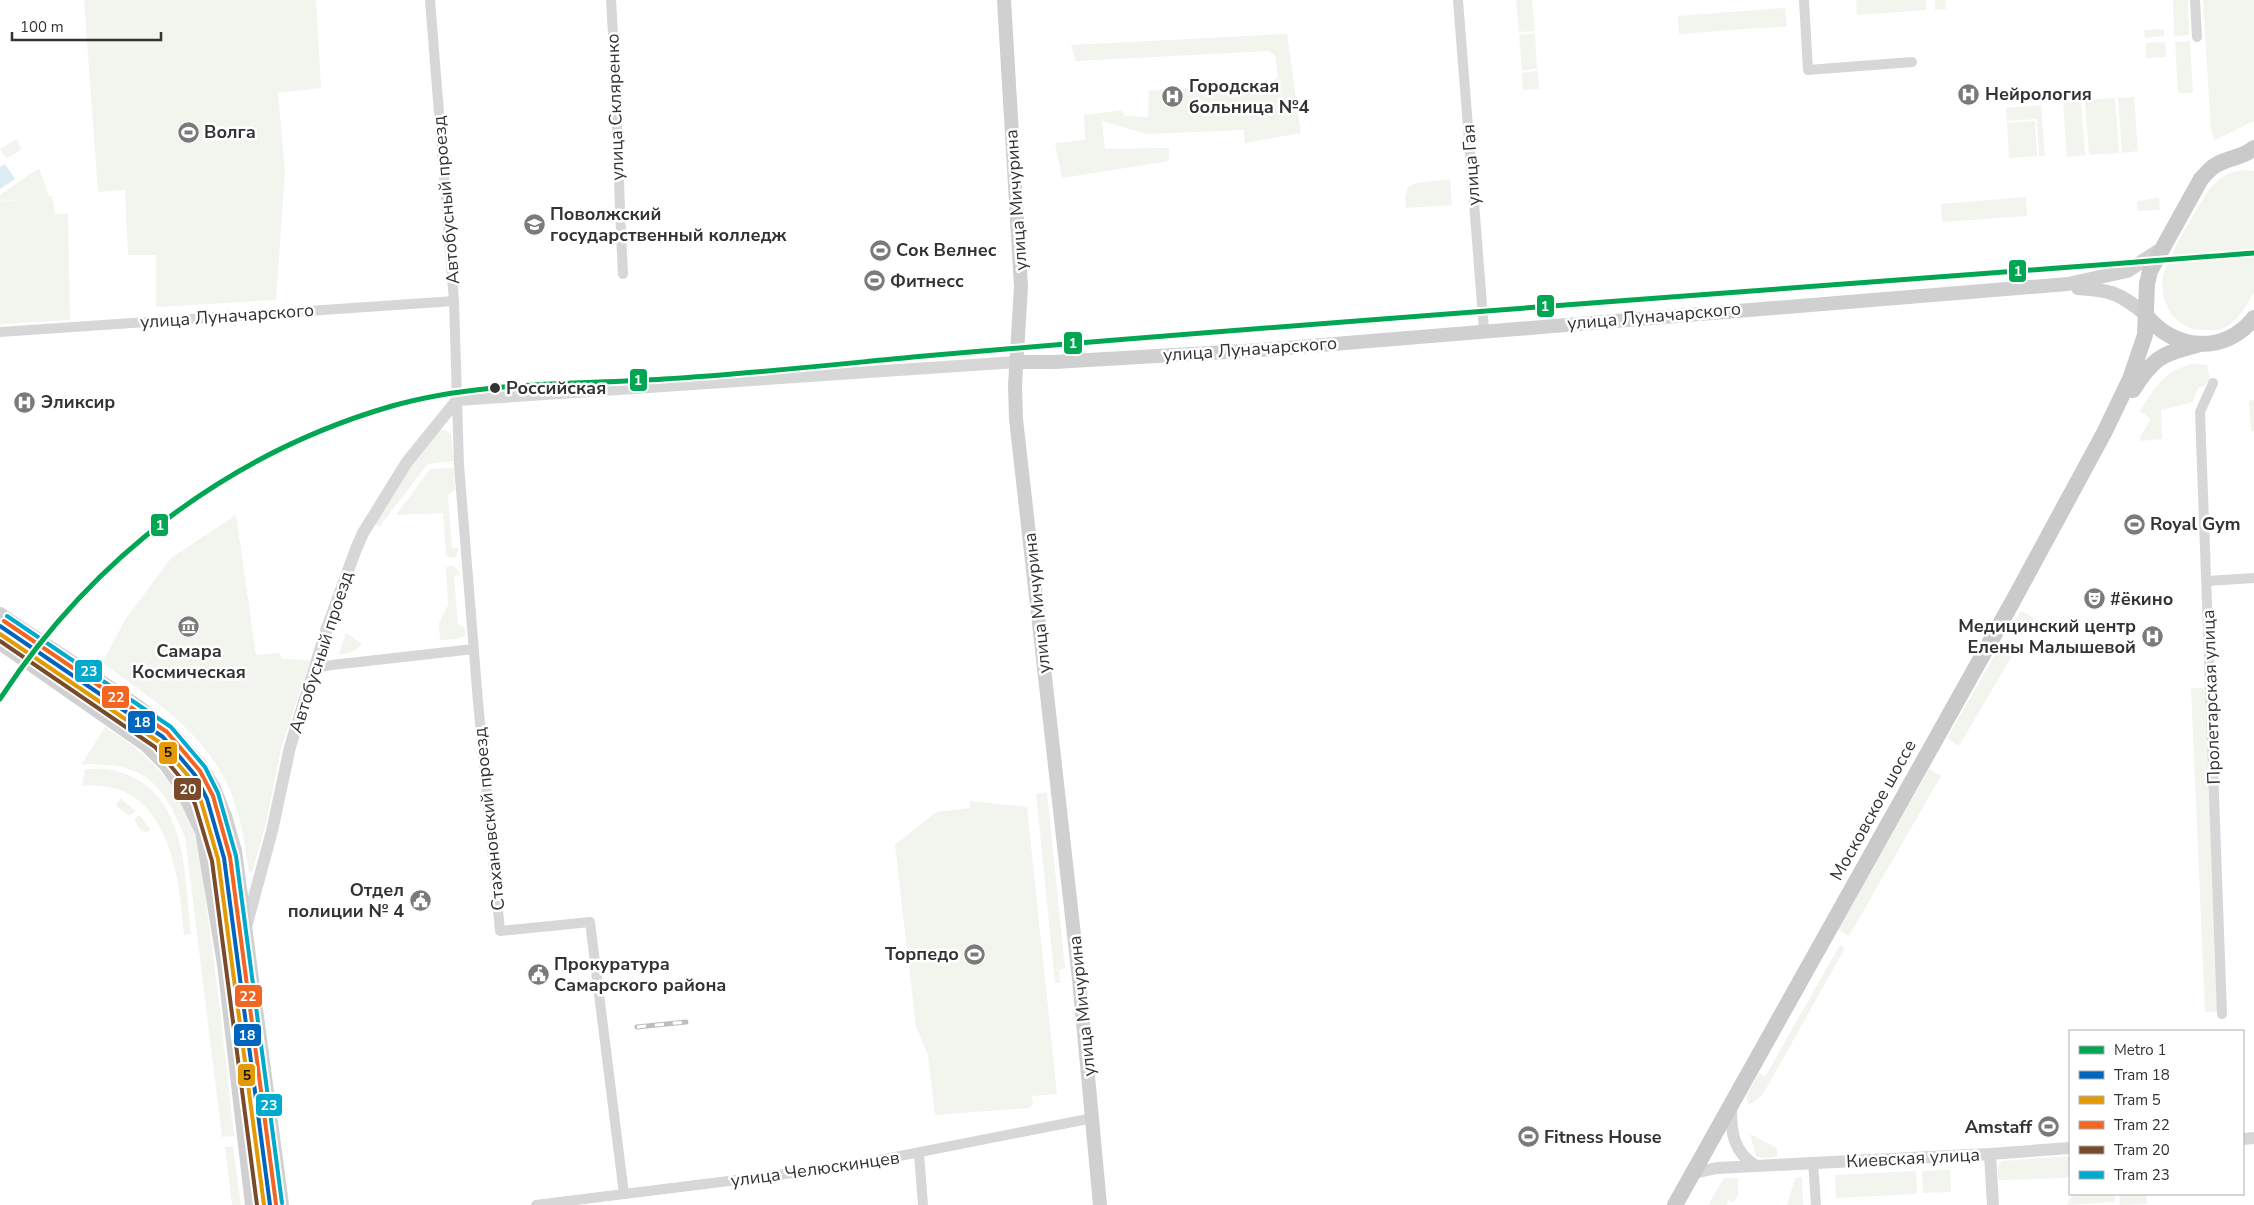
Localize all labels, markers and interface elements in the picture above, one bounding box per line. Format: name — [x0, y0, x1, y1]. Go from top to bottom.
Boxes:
scale bar — [12, 10, 161, 42]
text: 100 m — [20, 17, 64, 37]
street label: улица Скляренко — [600, 33, 630, 181]
place label: Городская больница №4 — [1189, 74, 1310, 119]
hospital icon: Нейрология — [1957, 82, 1981, 106]
place label: Нейрология — [1985, 82, 2092, 106]
hospital icon: Городская больница №4 — [1161, 84, 1185, 108]
street label: Автобусный проезд — [427, 114, 465, 285]
sports icon: Волга — [176, 120, 200, 144]
place label: Волга — [204, 120, 256, 144]
street label: улица Гая — [1456, 123, 1486, 207]
street label: улица Мичурина — [999, 129, 1033, 271]
place label: Поволжский государственный колледж — [550, 202, 787, 247]
school or university icon: Поволжский государственный колледж — [522, 212, 546, 236]
sports icon: Сок Велнес — [868, 238, 892, 262]
place label: Сок Велнес — [896, 238, 997, 262]
line badge: 1 — [2008, 259, 2027, 283]
text: 1 — [2014, 262, 2022, 281]
sports icon: Фитнесс — [862, 269, 886, 293]
place label: Фитнесс — [890, 269, 964, 293]
line badge: 1 — [1536, 294, 1555, 318]
street label: улица Луначарского — [1566, 296, 1742, 336]
text: 1 — [1541, 297, 1549, 316]
street label: улица Луначарского — [139, 298, 315, 334]
line badge: 1 — [1063, 331, 1083, 355]
street label: улица Луначарского — [1162, 331, 1338, 367]
text: 1 — [1069, 334, 1077, 353]
line badge: 1 — [629, 368, 648, 392]
text: 1 — [634, 371, 642, 390]
place label: Российская — [506, 376, 606, 400]
marker: Российская — [488, 381, 502, 395]
hospital icon: Эликсир — [13, 390, 37, 414]
place label: Эликсир — [41, 390, 115, 414]
sports icon: Royal Gym — [2122, 512, 2146, 536]
place label: Royal Gym — [2150, 512, 2241, 536]
line badge: 1 — [150, 513, 169, 537]
text: 1 — [156, 516, 164, 535]
street label: улица Мичурина — [1018, 531, 1056, 675]
street label: Автобусный проезд — [283, 568, 359, 736]
theatre icon: #ёкино — [2082, 587, 2106, 611]
place label: #ёкино — [2110, 587, 2173, 611]
street label: Пролетарская улица — [2196, 609, 2226, 785]
museum icon: Самара Космическая — [177, 614, 201, 638]
place label: Медицинский центр Елены Малышевой — [1958, 614, 2136, 659]
hospital icon: Медицинский центр Елены Малышевой — [2140, 624, 2164, 648]
place label: Самара Космическая — [132, 639, 246, 684]
line badge: 23 — [74, 659, 103, 683]
text: 23 — [81, 662, 97, 681]
line badge: 22 — [101, 685, 130, 709]
text: 22 — [108, 688, 124, 707]
line badge: 18 — [127, 710, 156, 734]
text: 18 — [134, 713, 150, 732]
street label: Стахановский проезд — [467, 726, 511, 912]
street label: Московское шоссе — [1824, 735, 1922, 885]
line badge: 5 — [158, 741, 178, 765]
text: 5 — [164, 743, 172, 762]
line badge: 20 — [173, 777, 202, 801]
text: 20 — [180, 780, 196, 799]
place label: Отдел полиции № 4 — [288, 878, 404, 923]
public building icon: Отдел полиции № 4 — [408, 888, 432, 912]
street label: улица Мичурина — [1063, 934, 1101, 1078]
place label: Торпедо — [885, 942, 959, 966]
sports icon: Торпедо — [963, 942, 987, 966]
place label: Прокуратура Самарского района — [554, 952, 726, 997]
public building icon: Прокуратура Самарского района — [526, 962, 550, 986]
line badge: 22 — [234, 984, 263, 1008]
text: 22 — [240, 987, 256, 1006]
line badge: 18 — [233, 1023, 262, 1047]
text: 18 — [239, 1026, 255, 1045]
legend — [2069, 1030, 2244, 1195]
text: Metro 1 — [2114, 1040, 2167, 1060]
line badge: 5 — [237, 1063, 256, 1087]
text: Tram 18 — [2114, 1065, 2170, 1085]
text: 5 — [243, 1066, 251, 1085]
text: Tram 5 — [2114, 1090, 2161, 1110]
line badge: 23 — [255, 1093, 283, 1117]
text: 23 — [261, 1096, 277, 1115]
place label: Amstaff — [1965, 1115, 2032, 1139]
sports icon: Amstaff — [2036, 1115, 2060, 1139]
text: Tram 22 — [2114, 1115, 2170, 1135]
sports icon: Fitness House — [1516, 1125, 1540, 1149]
place label: Fitness House — [1544, 1125, 1662, 1149]
text: Tram 20 — [2114, 1140, 2170, 1160]
street label: Киевская улица — [1846, 1143, 1980, 1173]
street label: улица Челюскинцев — [729, 1145, 901, 1193]
text: Tram 23 — [2114, 1165, 2170, 1185]

